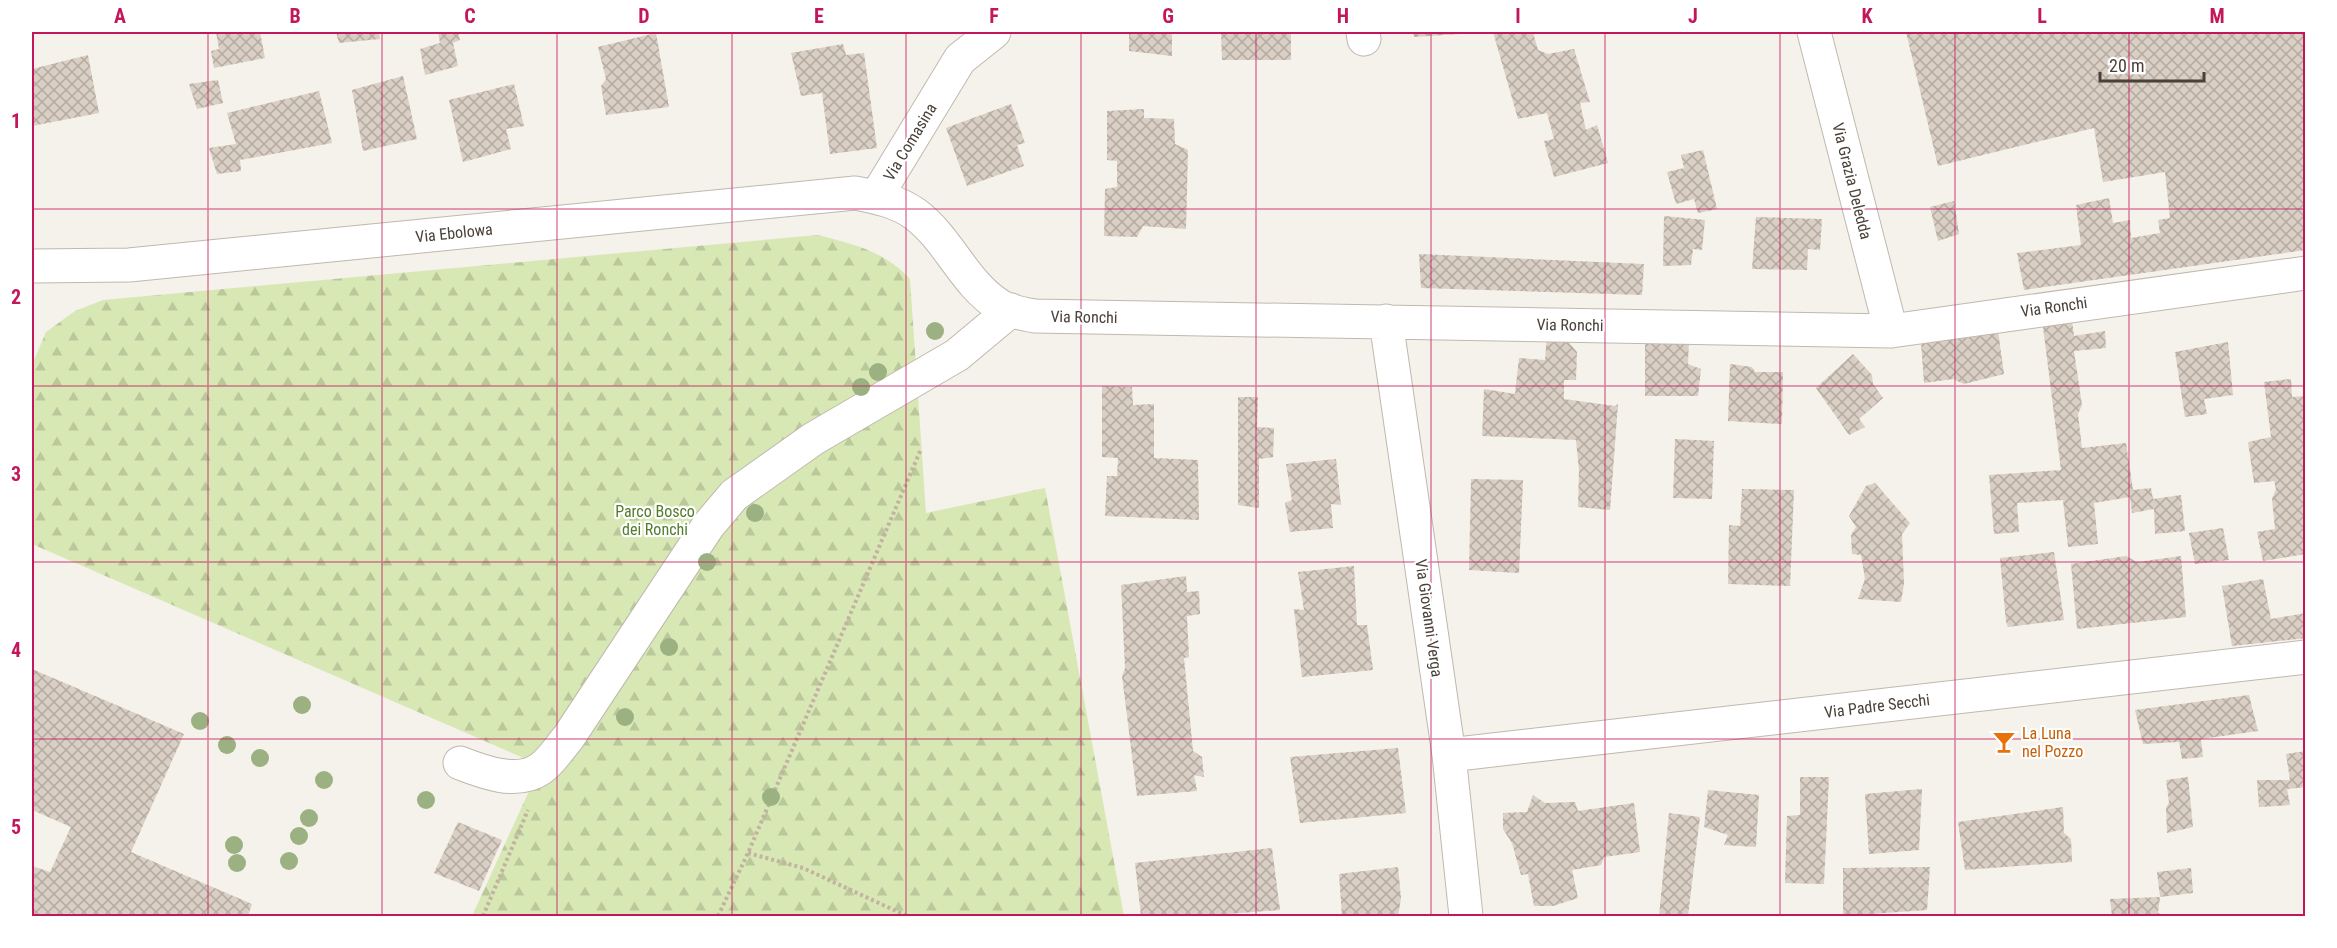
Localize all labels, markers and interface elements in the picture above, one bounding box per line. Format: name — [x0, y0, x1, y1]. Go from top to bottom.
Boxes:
text: A — [114, 4, 126, 28]
text: B — [289, 4, 301, 28]
text: C — [464, 4, 476, 28]
text: D — [638, 4, 650, 28]
text: E — [814, 4, 824, 28]
text: F — [989, 4, 999, 28]
text: G — [1162, 4, 1174, 28]
text: H — [1337, 4, 1349, 28]
text: I — [1515, 4, 1521, 28]
text: J — [1688, 4, 1698, 28]
text: K — [1861, 4, 1873, 28]
text: L — [2037, 4, 2047, 28]
text: M — [2209, 4, 2225, 28]
scale bar — [2100, 45, 2204, 83]
text: 20 m — [2109, 55, 2144, 76]
street label: Via Comasina — [879, 100, 941, 184]
text: 1 — [11, 109, 21, 133]
street label: Via Grazia Deledda — [1828, 121, 1876, 241]
street label: Via Ebolowa — [414, 219, 494, 247]
text: 2 — [11, 285, 21, 309]
street label: Via Ronchi — [2019, 293, 2089, 321]
street label: Via Ronchi — [1050, 307, 1118, 327]
street label: Via Ronchi — [1536, 315, 1604, 335]
text: 3 — [11, 462, 21, 486]
park label: Parco Bosco dei Ronchi — [615, 502, 695, 539]
street label: Via Giovanni Verga — [1411, 558, 1447, 678]
text: 4 — [11, 638, 21, 662]
street label: Via Padre Secchi — [1823, 690, 1931, 722]
place label: La Luna nel Pozzo — [2022, 724, 2083, 761]
bar icon: La Luna nel Pozzo — [1991, 729, 2017, 755]
text: 5 — [11, 815, 21, 839]

